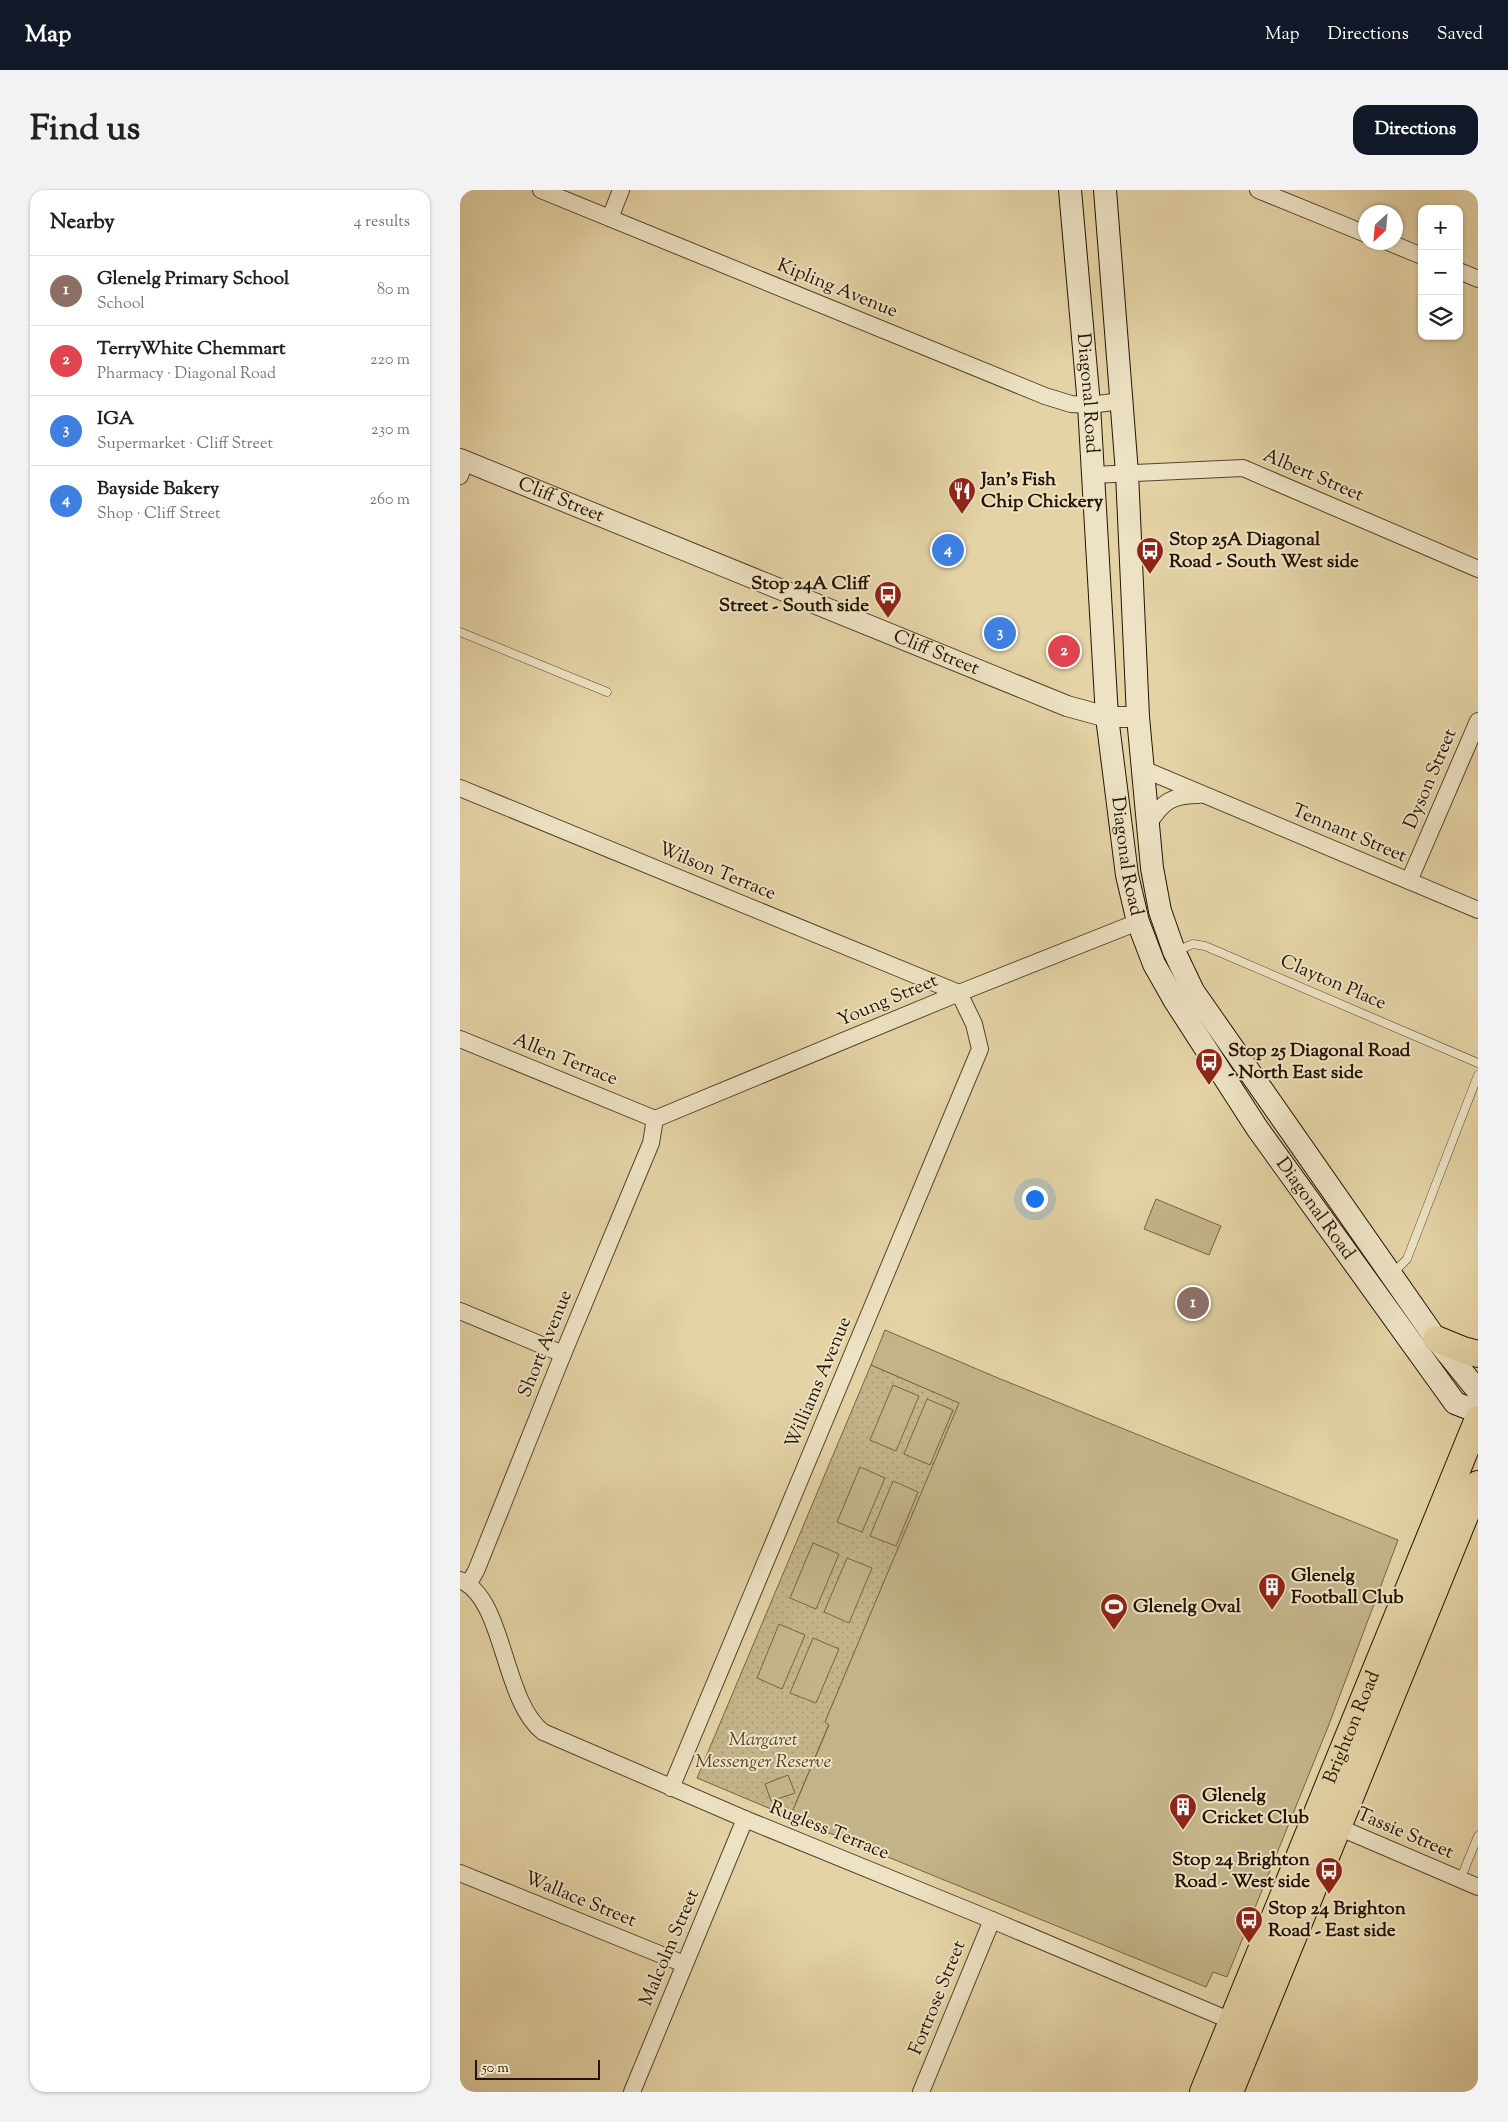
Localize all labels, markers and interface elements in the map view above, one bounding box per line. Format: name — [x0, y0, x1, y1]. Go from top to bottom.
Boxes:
text: Map — [25, 18, 71, 52]
text: Map — [1265, 22, 1300, 48]
text: Directions — [1328, 22, 1409, 48]
text: Saved — [1437, 22, 1483, 48]
text: Find us — [30, 105, 140, 156]
button: Directions — [1353, 105, 1478, 155]
north arrow — [1358, 205, 1403, 250]
map controls — [1418, 205, 1463, 340]
button: + — [1418, 205, 1463, 250]
text: Nearby — [50, 208, 115, 238]
text: 4 results — [354, 211, 410, 234]
button: − — [1418, 250, 1463, 295]
street label: Kipling Avenue — [773, 252, 902, 326]
text: Glenelg Primary School — [97, 266, 289, 293]
text: 1 — [63, 279, 69, 302]
text: 80 m — [377, 279, 410, 302]
text: School — [97, 293, 145, 316]
button: layers — [1418, 295, 1463, 340]
street label: Diagonal Road — [1069, 332, 1105, 454]
text: TerryWhite Chemmart — [97, 336, 286, 363]
text: 2 — [62, 349, 70, 372]
text: 220 m — [370, 349, 410, 372]
text: Pharmacy · Diagonal Road — [97, 363, 276, 386]
text: IGA — [97, 406, 134, 433]
text: 3 — [63, 419, 69, 442]
text: 230 m — [371, 419, 410, 442]
text: Supermarket · Cliff Street — [97, 433, 273, 456]
street label: Albert Street — [1259, 443, 1368, 509]
place label: Jan's Fish Chip Chickery — [979, 467, 1104, 516]
street label: Cliff Street — [514, 470, 609, 530]
text: Bayside Bakery — [97, 476, 219, 503]
restaurant icon: Jan's Fish Chip Chickery — [947, 476, 977, 515]
text: 4 — [62, 489, 70, 512]
text: 260 m — [369, 489, 410, 512]
text: Shop · Cliff Street — [97, 503, 220, 526]
place label: Stop 25A Diagonal Road - South West side — [1169, 527, 1359, 576]
pin: 4 — [932, 531, 964, 569]
bus stop icon: Stop 25A Diagonal Road - South West side — [1135, 536, 1165, 575]
place label: Stop 24A Cliff Street - South side — [719, 571, 870, 620]
bus stop icon: Stop 24A Cliff Street - South side — [873, 580, 903, 619]
pin: 3 — [984, 614, 1016, 652]
street label: Cliff Street — [889, 623, 984, 683]
pin: 2 — [1048, 632, 1080, 670]
street label: Dyson Street — [1398, 724, 1464, 833]
street label: Diagonal Road — [1104, 795, 1150, 919]
street label: Tennant Street — [1287, 798, 1411, 871]
street label: Wilson Terrace — [654, 836, 780, 908]
street label: Clayton Place — [1276, 949, 1390, 1018]
street label: Young Street — [834, 968, 943, 1034]
street label: Allen Terrace — [509, 1027, 622, 1093]
place label: Stop 25 Diagonal Road - North East side — [1228, 1038, 1411, 1087]
bus stop icon: Stop 25 Diagonal Road - North East side — [1194, 1047, 1224, 1086]
street label: Diagonal Road — [1269, 1152, 1361, 1266]
your location — [1022, 1186, 1048, 1212]
pin: 1 — [1177, 1284, 1209, 1322]
street label: Short Avenue — [512, 1286, 580, 1402]
street label: Williams Avenue — [779, 1313, 859, 1453]
place label: Glenelg Football Club — [1291, 1563, 1404, 1612]
building icon: Glenelg Football Club — [1257, 1572, 1287, 1611]
sports icon: Glenelg Oval — [1099, 1592, 1129, 1631]
place label: Glenelg Oval — [1133, 1594, 1242, 1621]
street label: Brighton Road — [1317, 1667, 1387, 1788]
park label: Margaret Messenger Reserve — [695, 1727, 831, 1776]
place label: Glenelg Cricket Club — [1202, 1783, 1309, 1832]
building icon: Glenelg Cricket Club — [1168, 1792, 1198, 1831]
street label: Rugless Terrace — [765, 1795, 893, 1867]
street label: Tassie Street — [1352, 1802, 1458, 1867]
place label: Stop 24 Brighton Road - West side — [1172, 1847, 1311, 1896]
bus stop icon: Stop 24 Brighton Road - West side — [1314, 1856, 1344, 1895]
street label: Wallace Street — [520, 1865, 640, 1935]
street label: Malcolm Street — [633, 1885, 707, 2011]
place label: Stop 24 Brighton Road - East side — [1268, 1896, 1407, 1945]
bus stop icon: Stop 24 Brighton Road - East side — [1234, 1905, 1264, 1944]
street label: Fortrose Street — [903, 1936, 973, 2059]
scale bar — [475, 2057, 600, 2080]
text: 50 m — [482, 2059, 509, 2079]

